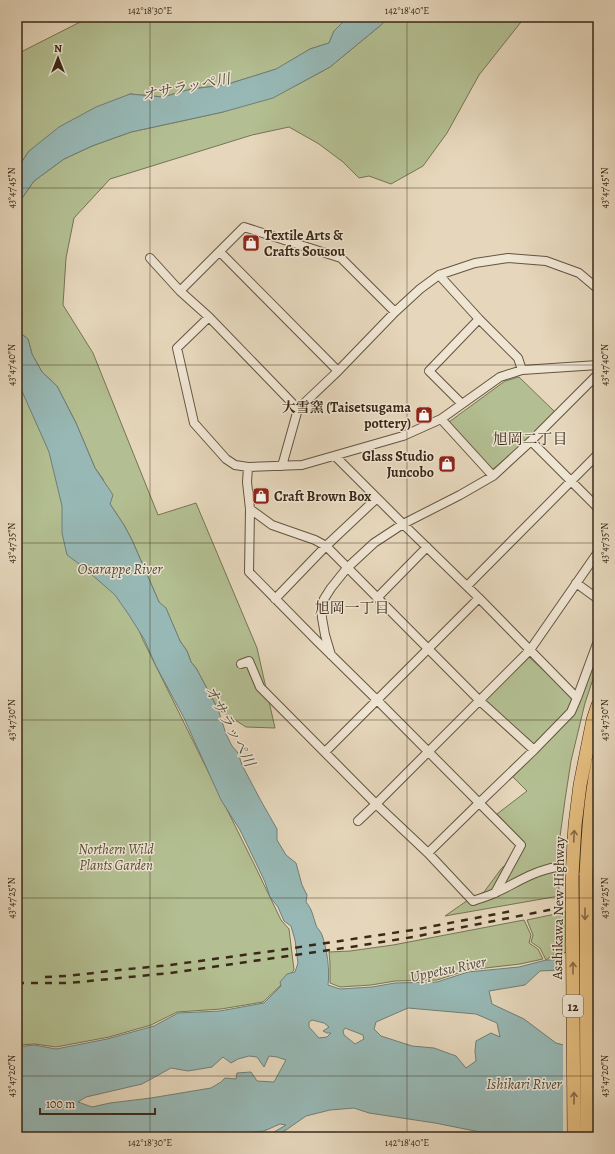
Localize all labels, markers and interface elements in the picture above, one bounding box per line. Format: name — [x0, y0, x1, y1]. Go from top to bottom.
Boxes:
text: 142°18'30"E — [128, 4, 172, 17]
text: 142°18'40"E — [385, 4, 429, 17]
north arrow — [38, 38, 78, 78]
text: N — [54, 41, 62, 56]
water label: オサラッペ川 — [140, 68, 234, 105]
text: 43°47'45"N — [5, 167, 18, 209]
text: 43°47'45"N — [598, 167, 611, 209]
place label: Textile Arts & Crafts Sousou — [264, 226, 345, 261]
shop icon: Textile Arts & Crafts Sousou — [241, 233, 261, 253]
text: 43°47'40"N — [5, 344, 18, 386]
text: 43°47'40"N — [598, 344, 611, 386]
place label: 大雪窯 (Taisetsugama pottery) — [282, 398, 411, 433]
shop icon: 大雪窯 (Taisetsugama pottery) — [414, 405, 434, 425]
district label: 旭岡二丁目 — [492, 429, 568, 449]
place label: Glass Studio Juncobo — [362, 447, 434, 482]
shop icon: Glass Studio Juncobo — [437, 454, 457, 474]
shop icon: Craft Brown Box — [251, 486, 271, 506]
place label: Craft Brown Box — [274, 487, 371, 506]
text: 43°47'35"N — [5, 523, 18, 563]
text: 43°47'35"N — [598, 523, 611, 563]
water label: Osarappe River — [77, 559, 163, 579]
district label: 旭岡一丁目 — [314, 598, 390, 618]
water label: オサラッペ川 — [200, 682, 261, 772]
text: 43°47'30"N — [5, 699, 18, 741]
text: 43°47'30"N — [598, 699, 611, 741]
one-way arrow — [571, 830, 578, 843]
street label: Asahikawa New Highway — [548, 836, 569, 981]
park label: Northern Wild Plants Garden — [78, 840, 154, 875]
text: 43°47'25"N — [5, 877, 18, 919]
text: 43°47'25"N — [598, 877, 611, 919]
one-way arrow — [581, 907, 589, 920]
water label: Uppetsu River — [408, 951, 489, 987]
one-way arrow — [569, 962, 577, 975]
road number: 12 — [563, 995, 583, 1017]
text: 43°47'20"N — [5, 1055, 18, 1097]
text: 43°47'20"N — [598, 1055, 611, 1097]
water label: Ishikari River — [486, 1074, 563, 1094]
scale bar — [40, 1090, 155, 1116]
one-way arrow — [570, 1092, 578, 1105]
text: 100 m — [46, 1096, 75, 1112]
text: 142°18'30"E — [128, 1136, 172, 1149]
text: 142°18'40"E — [385, 1136, 429, 1149]

